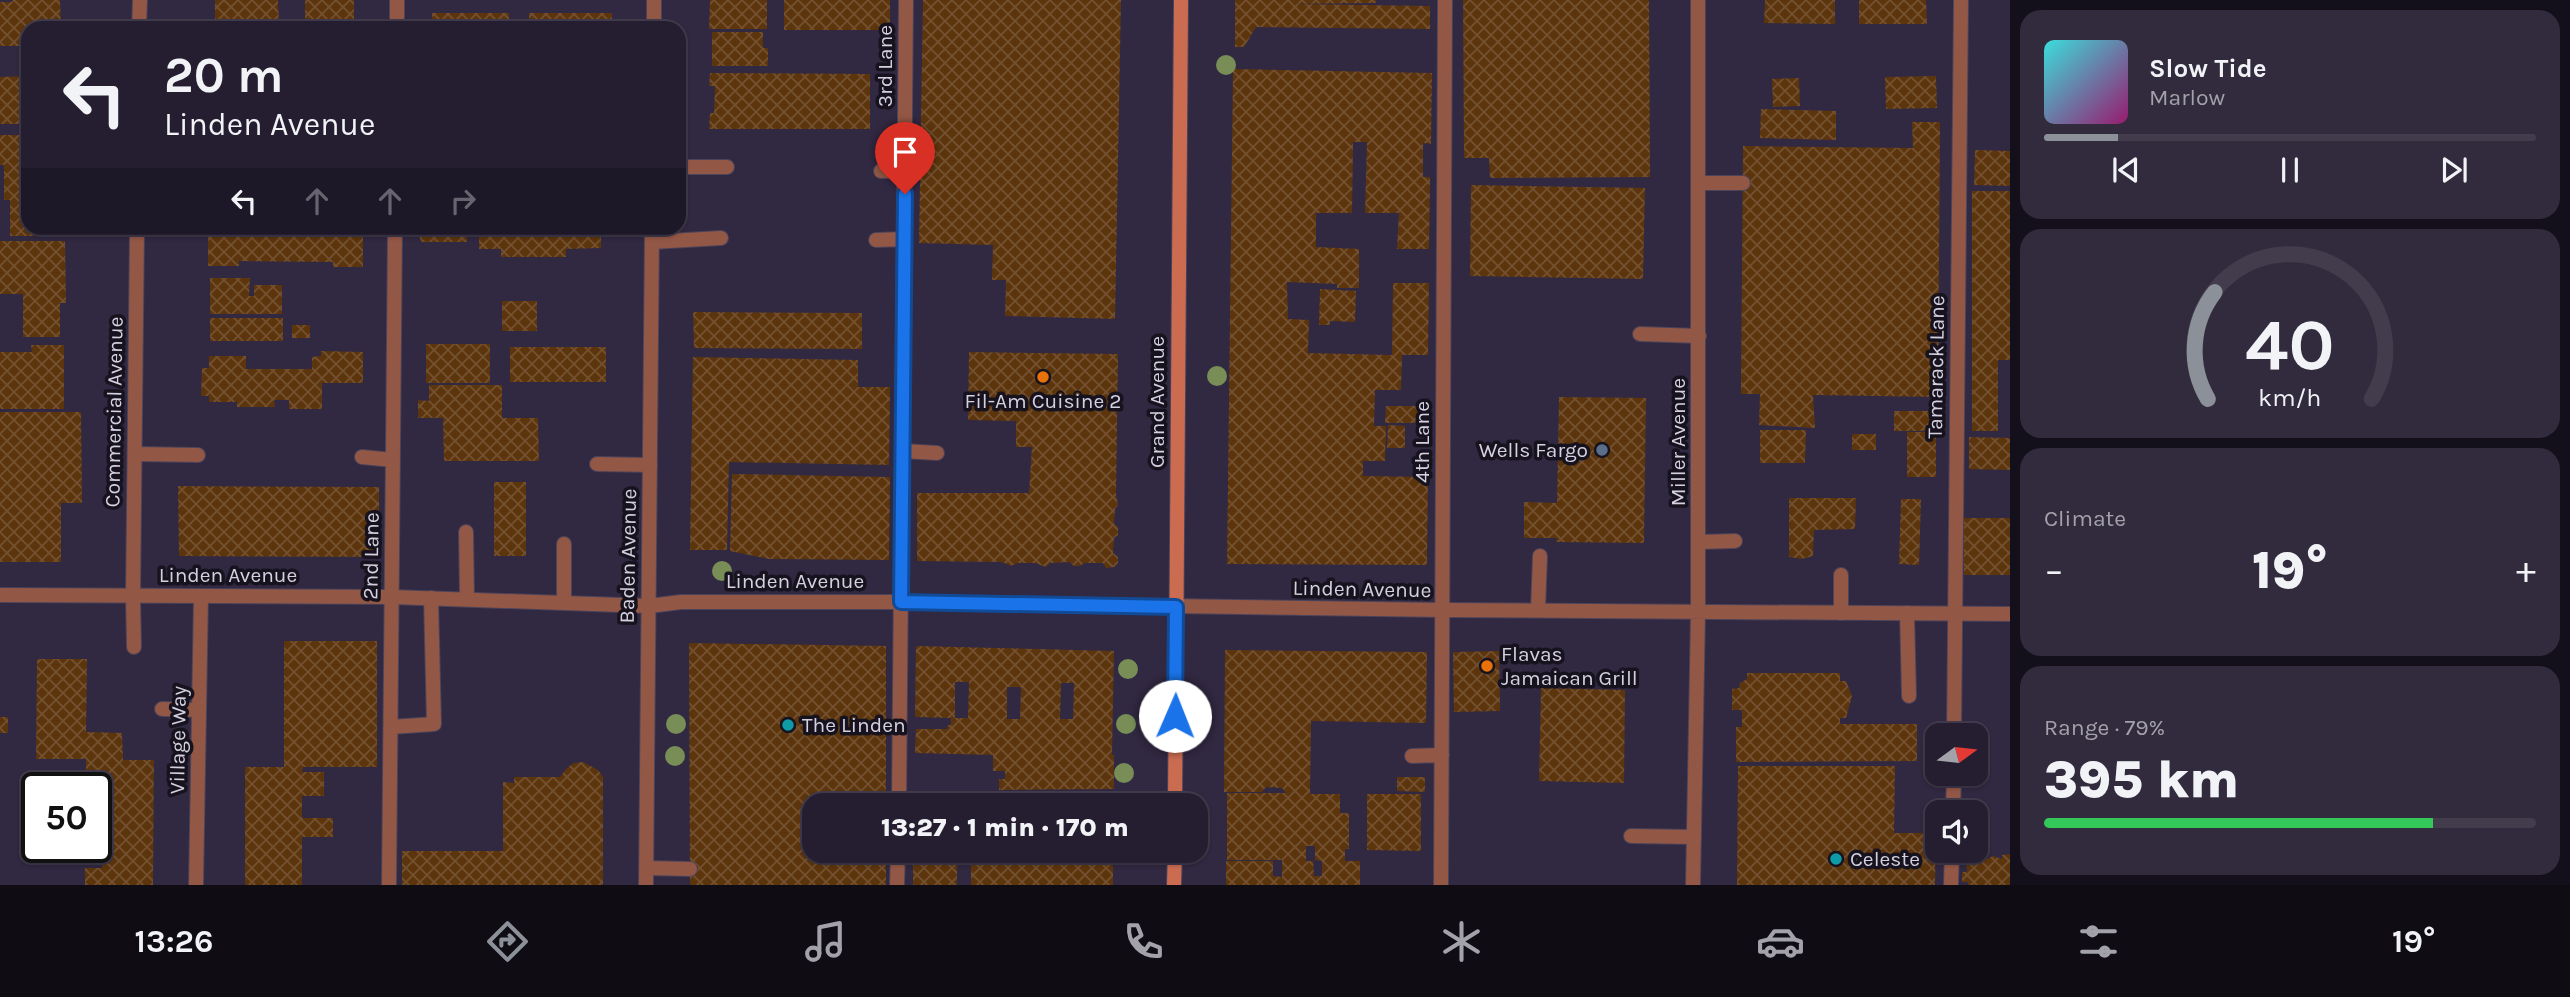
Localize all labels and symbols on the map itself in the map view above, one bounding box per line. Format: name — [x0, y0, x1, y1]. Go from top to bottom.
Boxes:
street label: 3rd Lane — [873, 25, 897, 107]
pin — [875, 122, 935, 194]
street label: Tamarack Lane — [1923, 295, 1949, 439]
street label: Commercial Avenue — [100, 316, 128, 508]
street label: Grand Avenue — [1145, 336, 1169, 468]
marker: Fil-Am Cuisine 2 — [1035, 369, 1051, 385]
street label: Miller Avenue — [1666, 378, 1690, 506]
place label: Fil-Am Cuisine 2 — [965, 389, 1121, 413]
street label: 4th Lane — [1410, 401, 1434, 483]
place label: Wells Fargo — [1479, 438, 1588, 462]
marker: Wells Fargo — [1594, 442, 1610, 458]
street label: Baden Avenue — [615, 488, 641, 624]
street label: 2nd Lane — [358, 512, 384, 600]
street label: Linden Avenue — [159, 563, 297, 587]
street label: Linden Avenue — [726, 569, 864, 593]
street label: Linden Avenue — [1292, 576, 1432, 602]
place label: Flavas Jamaican Grill — [1501, 642, 1638, 690]
marker: Flavas Jamaican Grill — [1479, 658, 1495, 674]
position arrow — [1138, 679, 1212, 753]
street label: Village Way — [165, 685, 191, 794]
place label: The Linden — [802, 713, 906, 737]
marker: The Linden — [780, 717, 796, 733]
north arrow — [1925, 723, 1988, 786]
speed limit sign: 50 — [21, 772, 112, 863]
place label: Celeste — [1850, 847, 1920, 871]
marker: Celeste — [1828, 851, 1844, 867]

